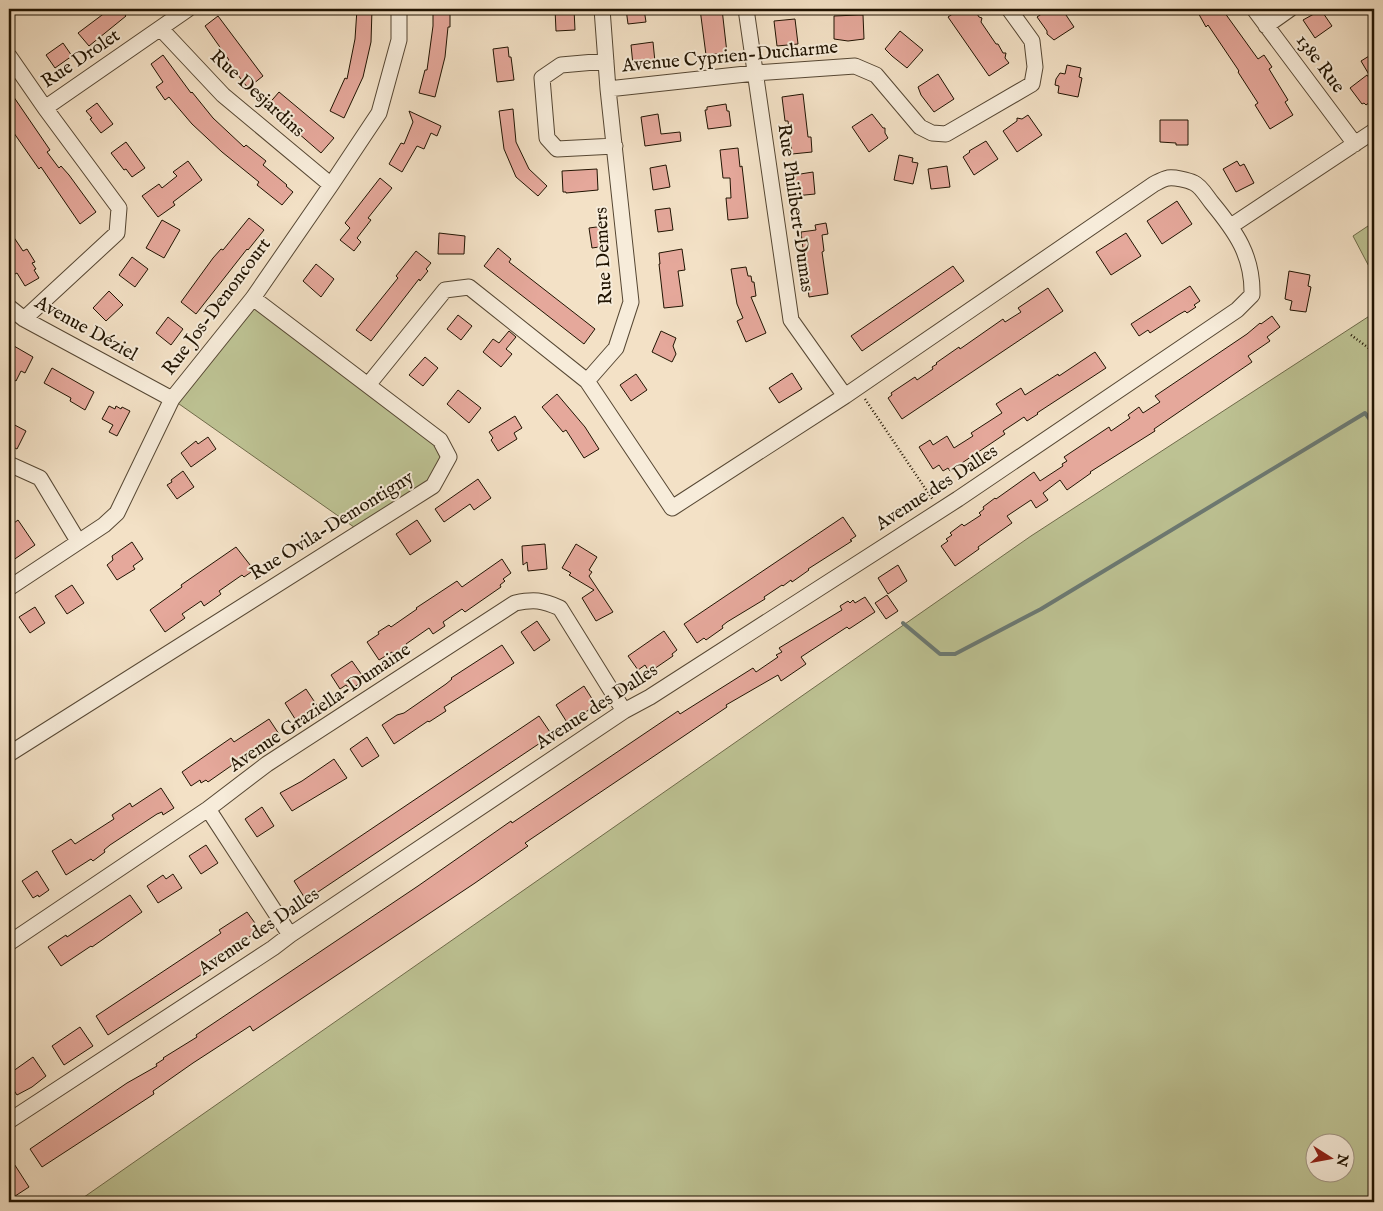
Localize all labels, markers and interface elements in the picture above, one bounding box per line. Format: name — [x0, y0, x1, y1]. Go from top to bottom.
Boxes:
street label: Rue Drolet — [37, 24, 125, 94]
street label: 138e Rue — [1290, 30, 1350, 98]
street label: Avenue Cyprien-Ducharme — [620, 36, 839, 78]
street label: Rue Desjardins — [205, 45, 309, 143]
street label: Rue Philibert-Dumas — [771, 122, 819, 294]
street label: Rue Demers — [589, 206, 619, 306]
street label: Rue Jos-Denoncourt — [157, 233, 277, 381]
street label: Avenue Déziel — [29, 290, 142, 367]
street label: Avenue des Dalles — [870, 440, 1003, 537]
street label: Rue Ovila-Demontigny — [246, 465, 419, 586]
street label: Avenue Graziella-Dumaine — [224, 638, 416, 778]
street label: Avenue des Dalles — [530, 659, 663, 756]
street label: Avenue des Dalles — [193, 883, 324, 982]
north arrow — [1306, 1134, 1356, 1184]
text: N — [1332, 1152, 1352, 1168]

